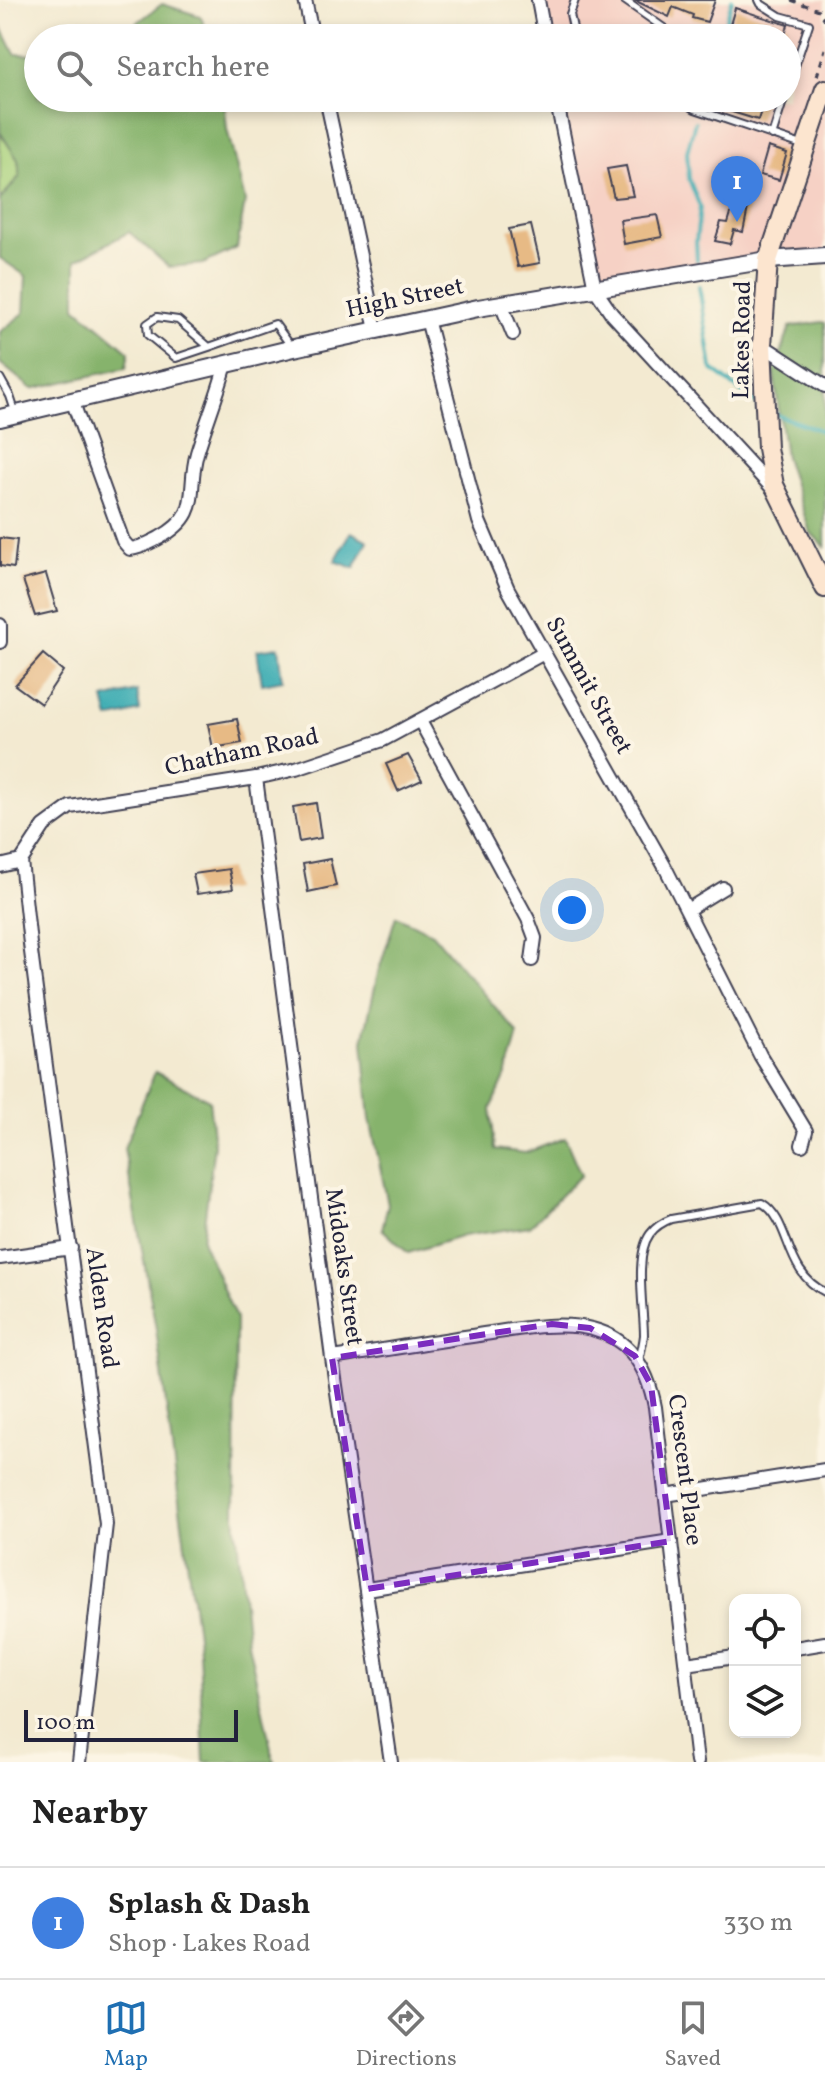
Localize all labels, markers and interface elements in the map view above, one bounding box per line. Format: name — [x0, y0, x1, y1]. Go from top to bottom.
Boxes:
search box — [24, 24, 801, 112]
icon: search — [52, 46, 96, 90]
text: Search here — [116, 47, 270, 89]
pin: 1 — [711, 156, 763, 222]
street label: High Street — [343, 270, 467, 328]
street label: Lakes Road — [725, 280, 761, 400]
street label: Summit Street — [536, 611, 640, 761]
street label: Chatham Road — [162, 720, 322, 786]
your location — [552, 890, 592, 930]
street label: Midoaks Street — [315, 1186, 371, 1348]
street label: Alden Road — [76, 1245, 126, 1371]
street label: Crescent Place — [658, 1392, 710, 1548]
map controls — [729, 1594, 801, 1738]
button: locate — [729, 1594, 801, 1666]
button: layers — [729, 1666, 801, 1738]
scale bar — [24, 1706, 238, 1742]
text: 100 m — [36, 1708, 95, 1739]
text: Nearby — [32, 1791, 148, 1838]
text: Splash & Dash — [108, 1884, 311, 1926]
text: 1 — [53, 1905, 63, 1941]
text: 330 m — [723, 1905, 793, 1941]
text: Shop · Lakes Road — [108, 1926, 311, 1962]
tab: Map — [104, 1996, 148, 2075]
tab: Directions — [356, 1996, 457, 2075]
tab: Saved — [664, 1996, 721, 2075]

